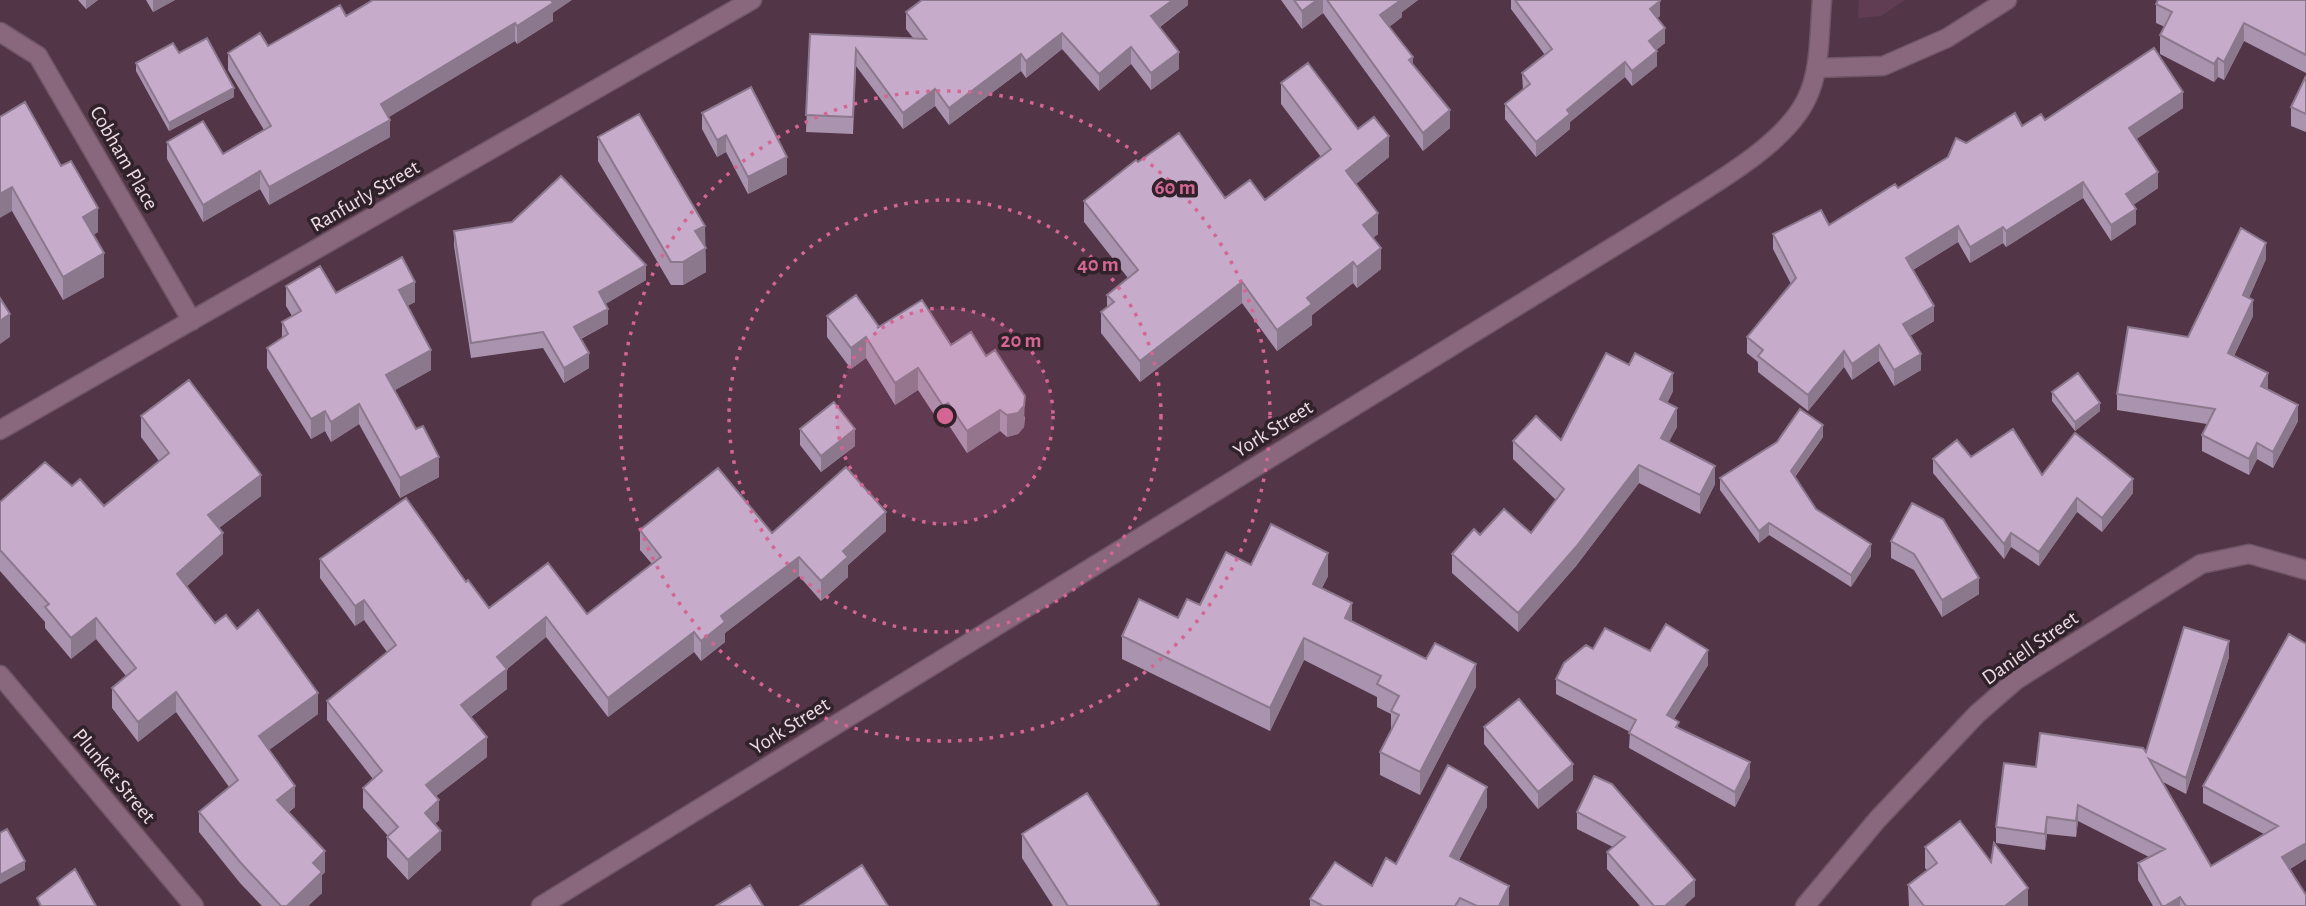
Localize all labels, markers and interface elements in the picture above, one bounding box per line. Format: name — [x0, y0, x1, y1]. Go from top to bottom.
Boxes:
street label: Cobham Place — [86, 103, 162, 213]
street label: Ranfurly Street — [307, 156, 423, 236]
text: 60 m — [1154, 177, 1196, 198]
text: 40 m — [1077, 254, 1119, 275]
text: 20 m — [1001, 330, 1041, 351]
street label: York Street — [1230, 396, 1317, 462]
centre of rings — [933, 404, 957, 428]
street label: Daniell Street — [1978, 607, 2082, 689]
street label: York Street — [747, 693, 834, 759]
street label: Plunket Street — [69, 725, 160, 827]

